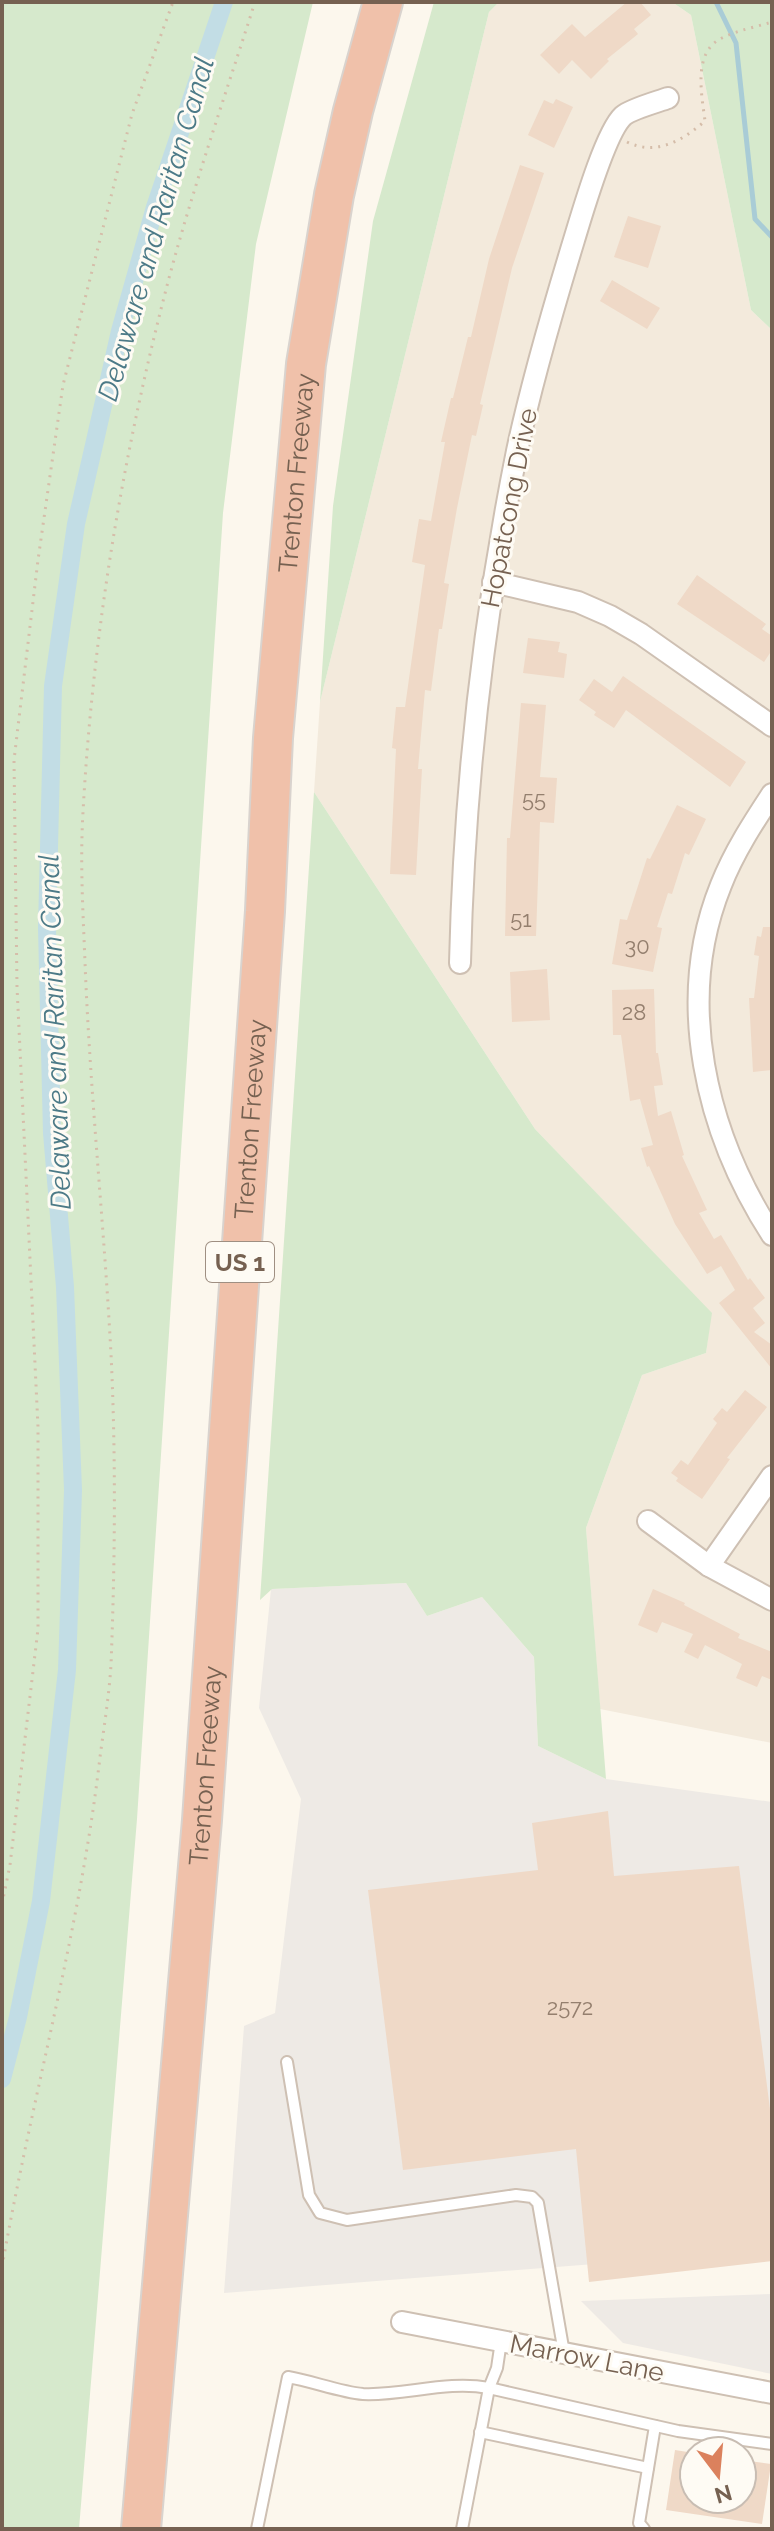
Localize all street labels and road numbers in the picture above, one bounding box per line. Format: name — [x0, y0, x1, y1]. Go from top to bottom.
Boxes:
street label: Trenton Freeway — [273, 372, 320, 574]
street label: Hopatcong Drive — [475, 406, 543, 610]
street label: Trenton Freeway — [229, 1018, 272, 1220]
road number: US 1 — [206, 1242, 274, 1282]
street label: Trenton Freeway — [183, 1665, 228, 1867]
street label: Marrow Lane — [507, 2328, 667, 2388]

